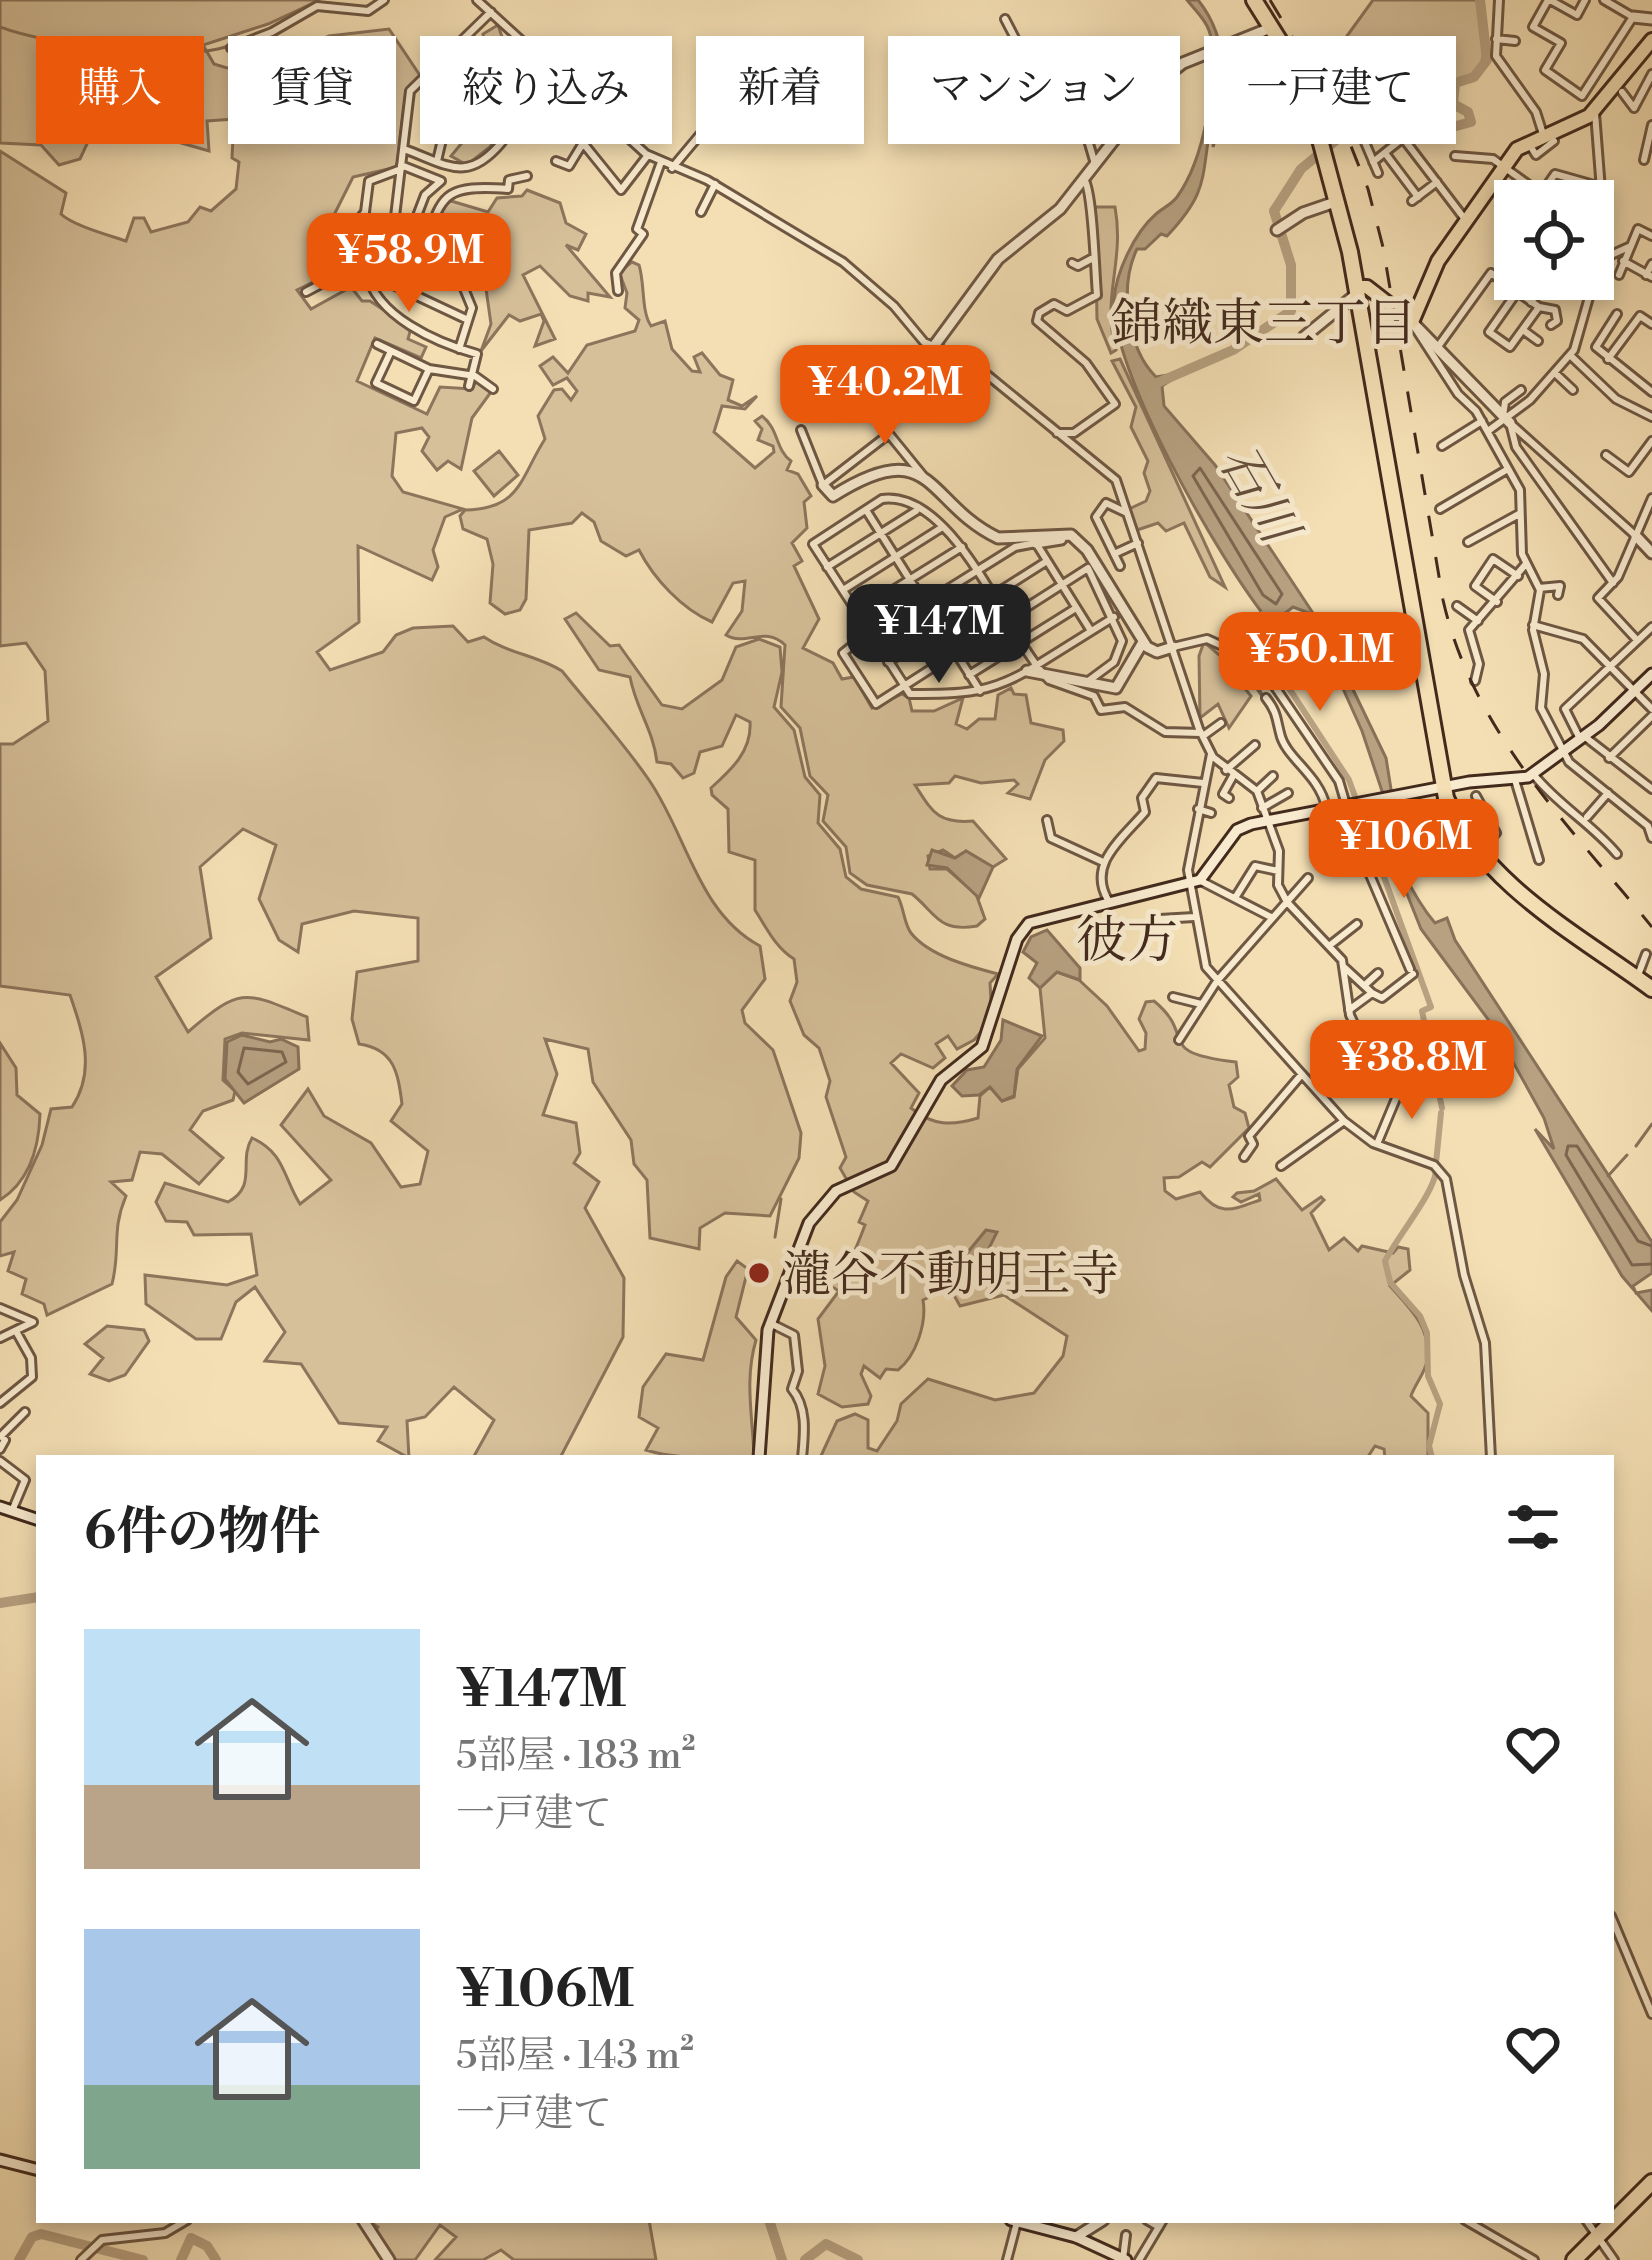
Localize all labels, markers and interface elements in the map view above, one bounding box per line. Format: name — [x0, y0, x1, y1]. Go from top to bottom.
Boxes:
chip: 購入 — [36, 36, 204, 144]
chip: 賃貸 — [228, 36, 396, 144]
chip: 絞り込み — [420, 36, 672, 144]
chip: 新着 — [696, 36, 864, 144]
chip: マンション — [888, 36, 1180, 144]
chip: 一戸建て — [1204, 36, 1456, 144]
map controls — [1494, 180, 1614, 300]
button: locate — [1494, 180, 1614, 300]
pin: ¥58.9M — [311, 213, 507, 315]
text: ¥58.9M — [334, 227, 484, 276]
district label: 錦織東三丁目 — [1111, 293, 1417, 357]
pin: ¥40.2M — [787, 345, 983, 447]
text: ¥40.2M — [807, 359, 963, 408]
water label: 石川 — [1203, 434, 1312, 559]
pin: ¥147M — [855, 584, 1023, 686]
text: ¥147M — [874, 598, 1004, 647]
pin: ¥50.1M — [1222, 612, 1418, 714]
text: ¥50.1M — [1246, 626, 1394, 675]
pin: ¥106M — [1320, 799, 1488, 901]
text: ¥106M — [1336, 813, 1472, 862]
district label: 彼方 — [1076, 910, 1178, 974]
pin: ¥38.8M — [1314, 1020, 1510, 1122]
text: ¥38.8M — [1337, 1034, 1487, 1083]
place label: 瀧谷不動明王寺 — [783, 1246, 1119, 1306]
marker: 瀧谷不動明王寺 — [746, 1260, 772, 1286]
icon: filters — [1500, 1494, 1566, 1560]
text: 6件の物件 — [84, 1501, 320, 1565]
text: ¥147M — [456, 1659, 627, 1723]
icon: home — [180, 1677, 324, 1821]
icon: heart — [1500, 1716, 1566, 1782]
text: 5部屋 · 183 m² — [456, 1732, 695, 1781]
text: 一戸建て — [456, 1790, 612, 1839]
text: ¥106M — [456, 1959, 634, 2023]
icon: home — [180, 1977, 324, 2121]
icon: heart — [1500, 2016, 1566, 2082]
text: 5部屋 · 143 m² — [456, 2032, 694, 2081]
text: 一戸建て — [456, 2090, 612, 2139]

